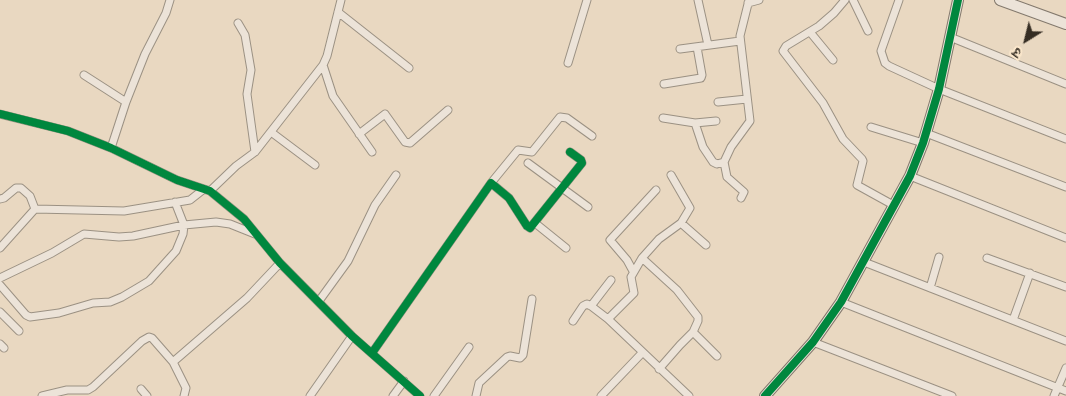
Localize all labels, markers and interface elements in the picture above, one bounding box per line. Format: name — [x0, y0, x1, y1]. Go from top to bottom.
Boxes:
north arrow — [1001, 15, 1051, 65]
text: उ — [1008, 43, 1025, 62]

